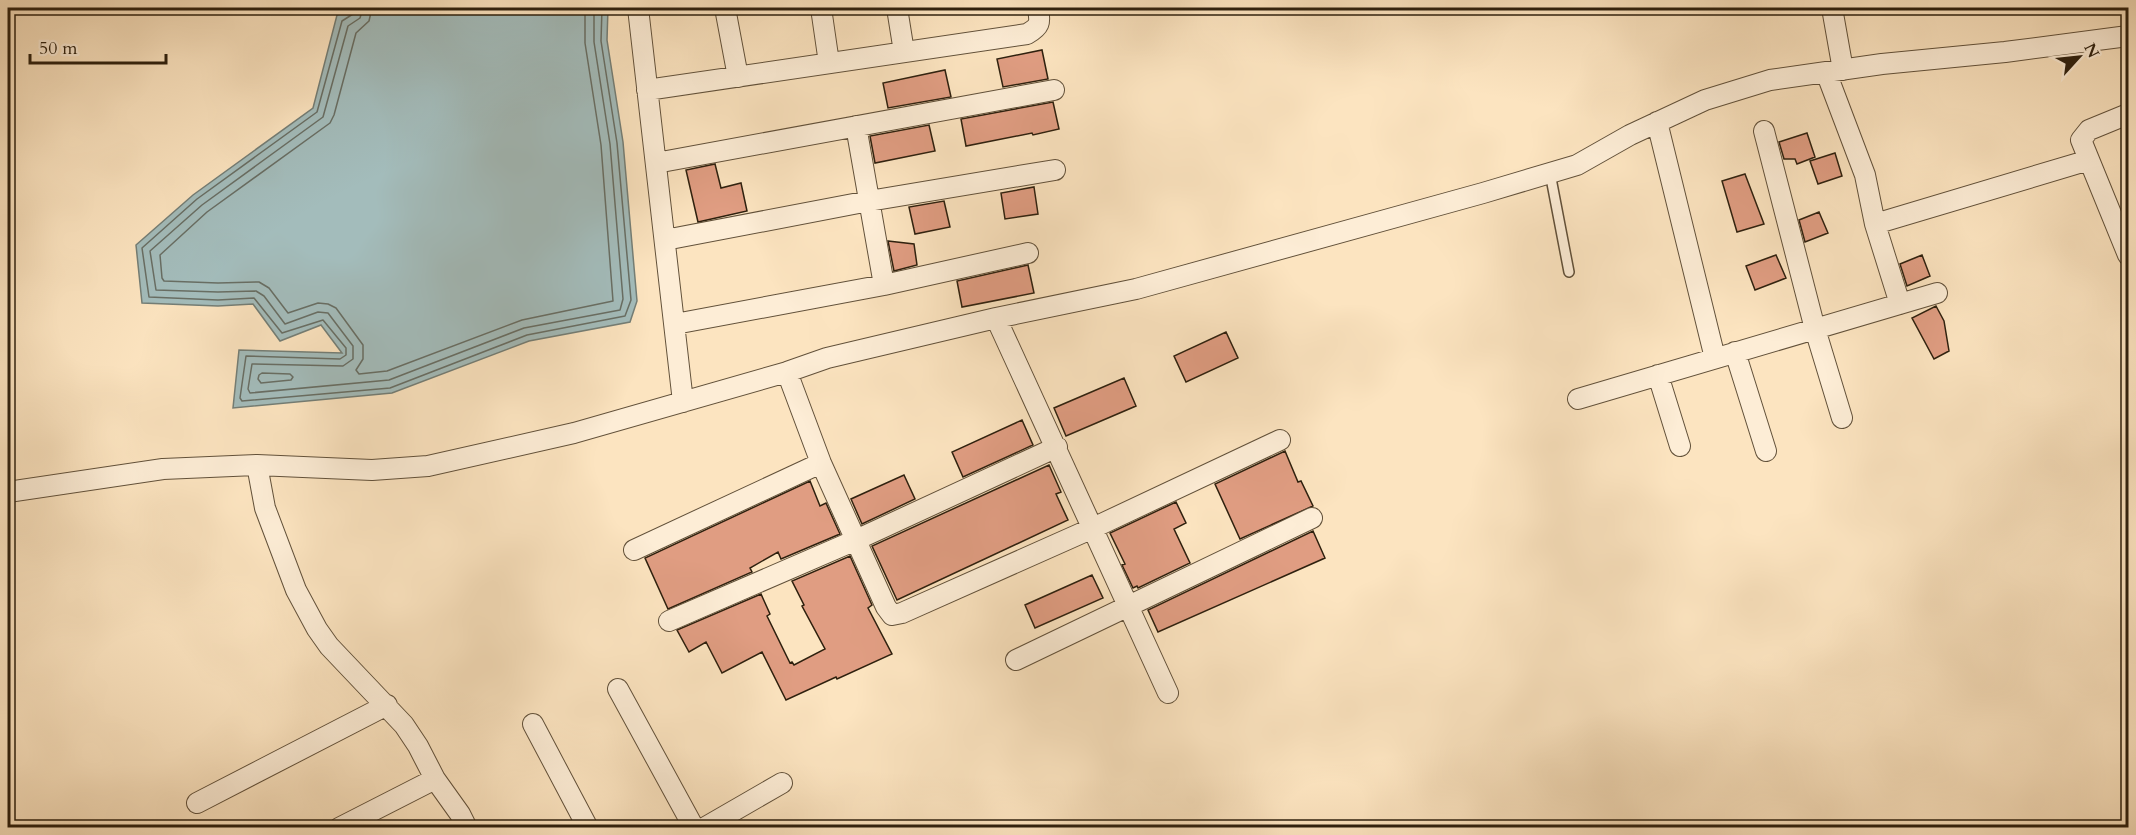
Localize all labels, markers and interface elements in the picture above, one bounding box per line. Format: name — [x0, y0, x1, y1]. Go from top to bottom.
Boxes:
scale bar — [30, 27, 166, 65]
north arrow — [2049, 27, 2109, 87]
text: 50 m — [39, 36, 78, 61]
text: N — [2079, 39, 2104, 62]

